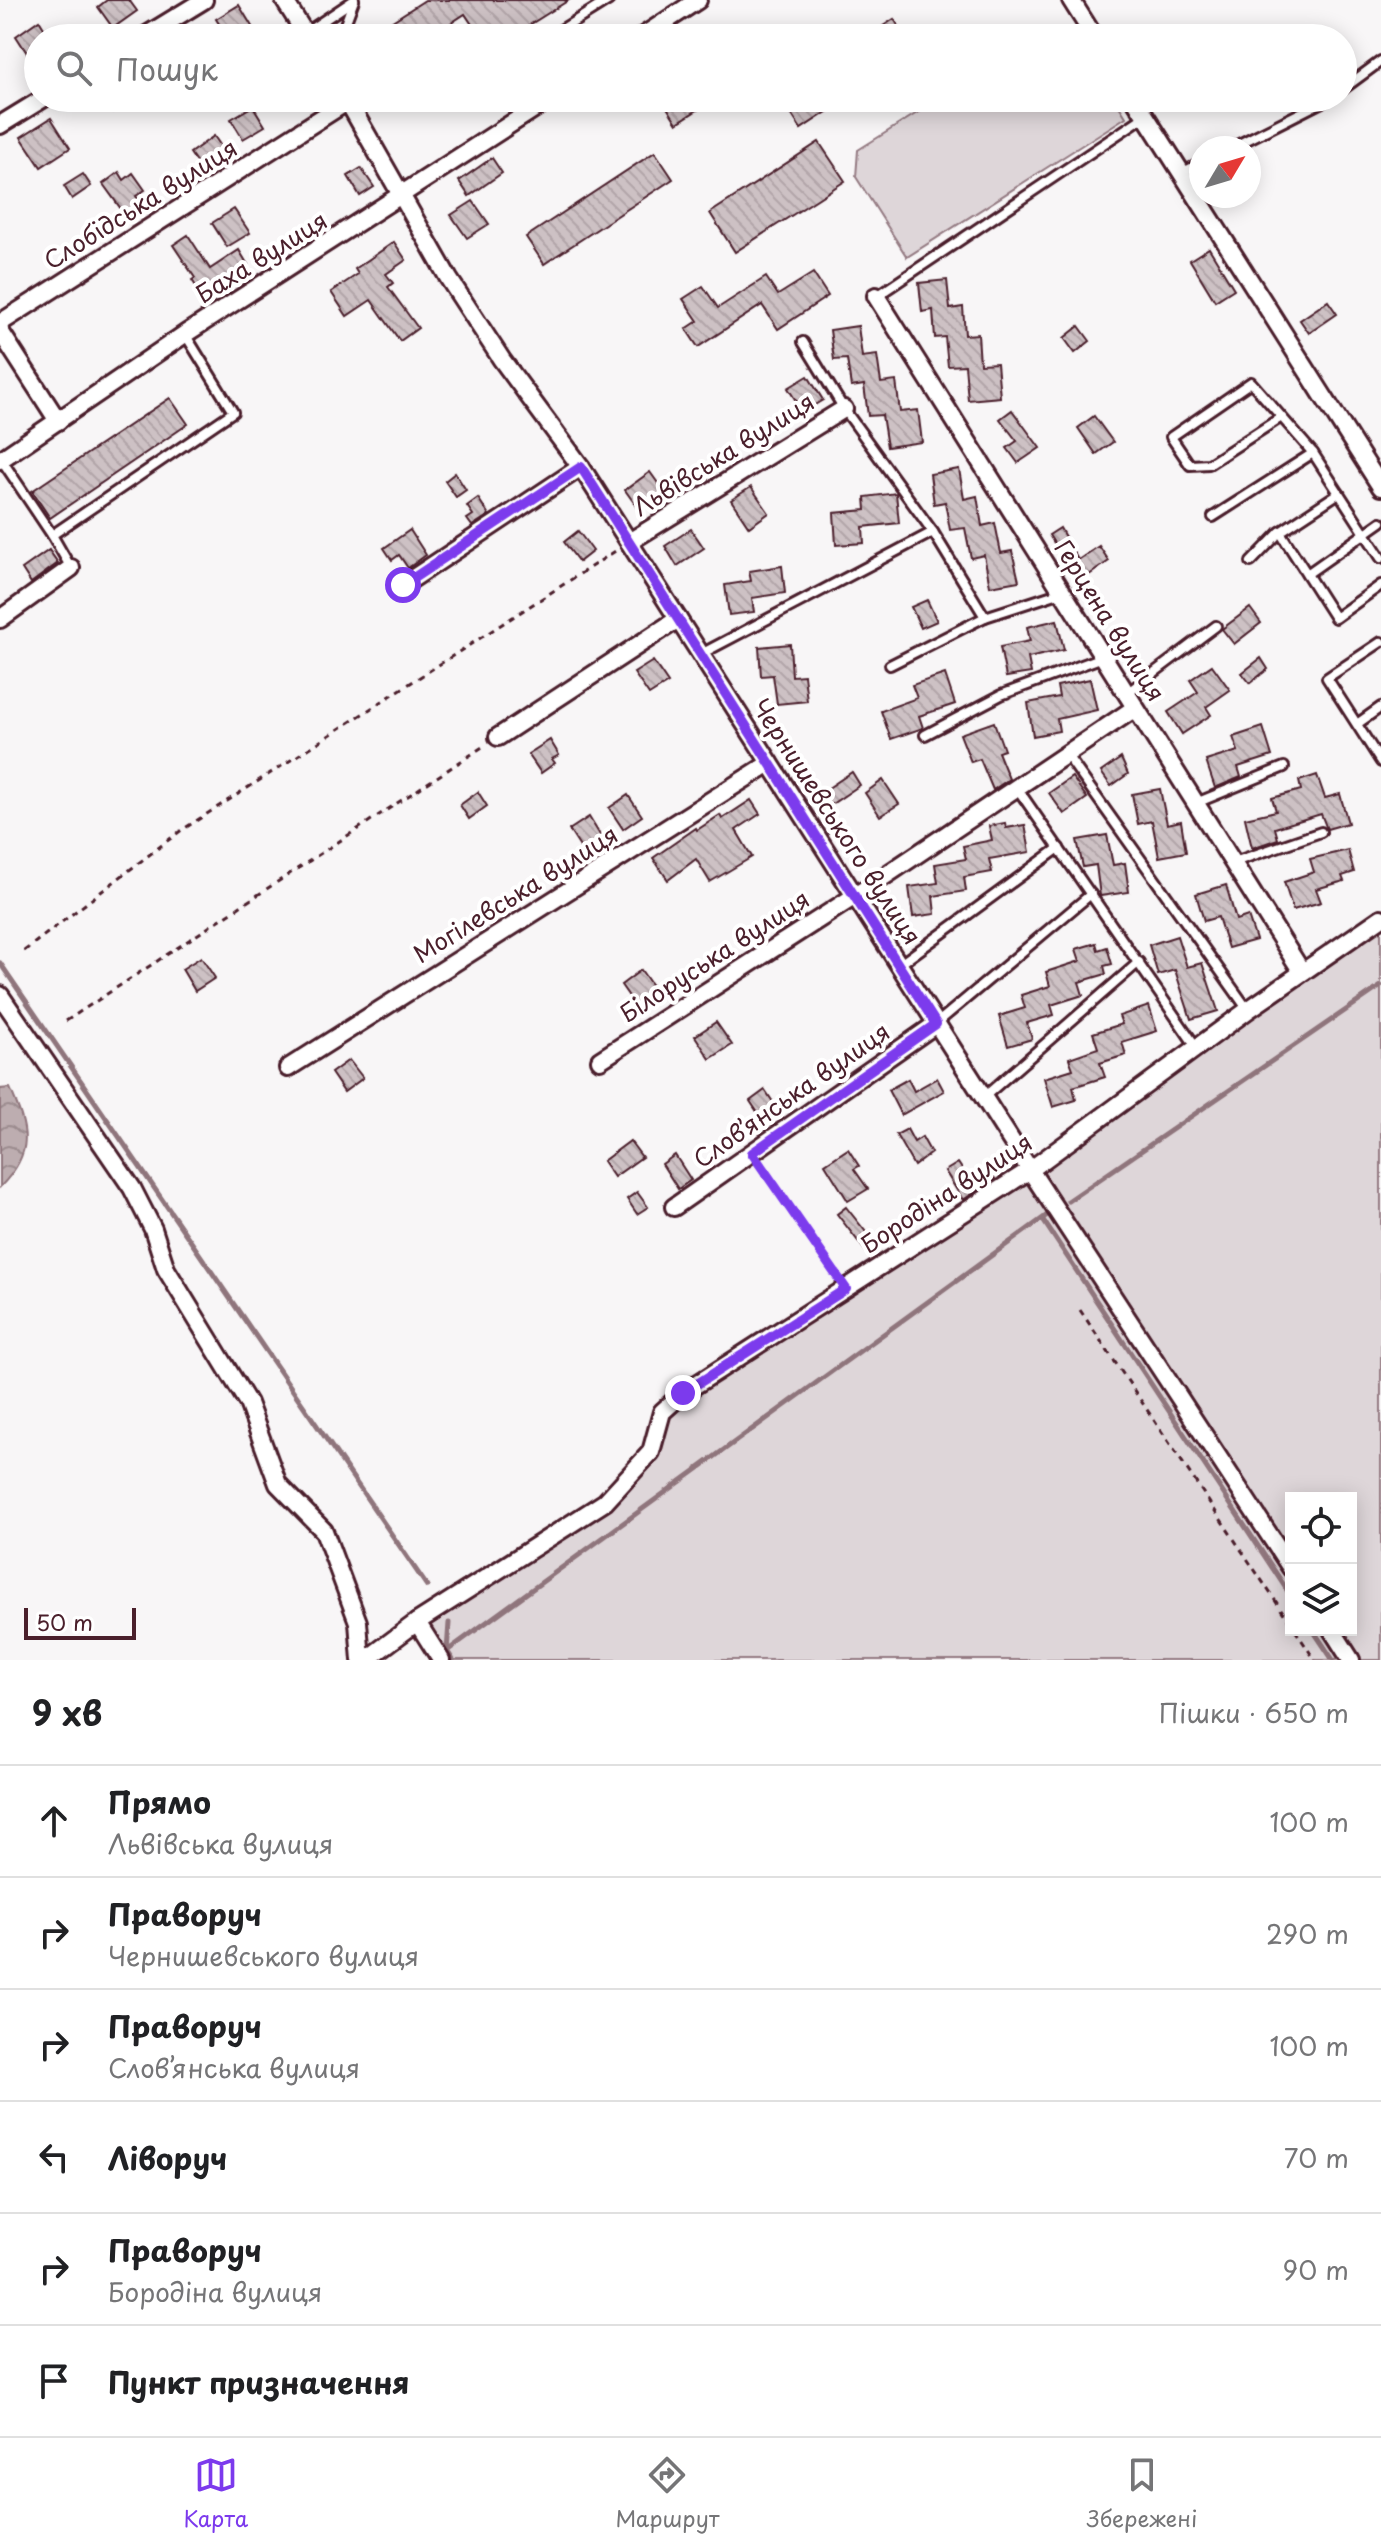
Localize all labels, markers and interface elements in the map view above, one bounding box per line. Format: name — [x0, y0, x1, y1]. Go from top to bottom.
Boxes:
search box — [24, 24, 1357, 112]
icon: search — [52, 46, 96, 90]
text: Пошук — [116, 46, 218, 91]
street label: Слобідська вулиця — [36, 129, 244, 277]
north arrow — [1189, 136, 1261, 208]
street label: Баха вулиця — [188, 202, 334, 311]
street label: Львівська вулиця — [625, 383, 821, 524]
street label: Герцена вулиця — [1047, 532, 1175, 708]
route start — [385, 567, 421, 603]
street label: Чернишевського вулиця — [744, 691, 931, 951]
street label: Могілевська вулиця — [406, 816, 624, 971]
street label: Білоруська вулиця — [612, 880, 816, 1030]
street label: Слов’янська вулиця — [685, 1013, 896, 1176]
street label: Бородіна вулиця — [853, 1123, 1039, 1261]
route end — [665, 1375, 701, 1411]
map controls — [1285, 1492, 1357, 1636]
button: locate — [1285, 1492, 1357, 1564]
button: layers — [1285, 1564, 1357, 1636]
scale bar — [24, 1604, 136, 1640]
text: 50 m — [36, 1605, 93, 1638]
text: 9 хв — [32, 1686, 102, 1738]
text: Пішки · 650 m — [1159, 1693, 1349, 1732]
text: Прямо — [108, 1779, 211, 1824]
icon: ahead — [32, 1799, 76, 1843]
text: 100 m — [1269, 1802, 1349, 1841]
text: Львівська вулиця — [108, 1824, 333, 1863]
text: Праворуч — [108, 1891, 262, 1936]
icon: right — [32, 1911, 76, 1955]
text: 290 m — [1266, 1914, 1349, 1953]
text: Чернишевського вулиця — [108, 1936, 419, 1975]
text: Праворуч — [108, 2003, 262, 2048]
icon: right — [32, 2023, 76, 2067]
text: 100 m — [1269, 2026, 1349, 2065]
text: Слов’янська вулиця — [108, 2048, 360, 2087]
icon: left — [32, 2135, 76, 2179]
text: Ліворуч — [108, 2135, 227, 2180]
text: 70 m — [1284, 2138, 1349, 2177]
text: Праворуч — [108, 2227, 262, 2272]
icon: right — [32, 2247, 76, 2291]
text: 90 m — [1282, 2250, 1349, 2289]
text: Бородіна вулиця — [108, 2272, 322, 2311]
icon: arrive — [32, 2359, 76, 2403]
text: Пункт призначення — [108, 2359, 409, 2404]
tab: Карта — [184, 2453, 248, 2534]
tab: Маршрут — [615, 2453, 720, 2534]
tab: Збережені — [1087, 2453, 1197, 2534]

